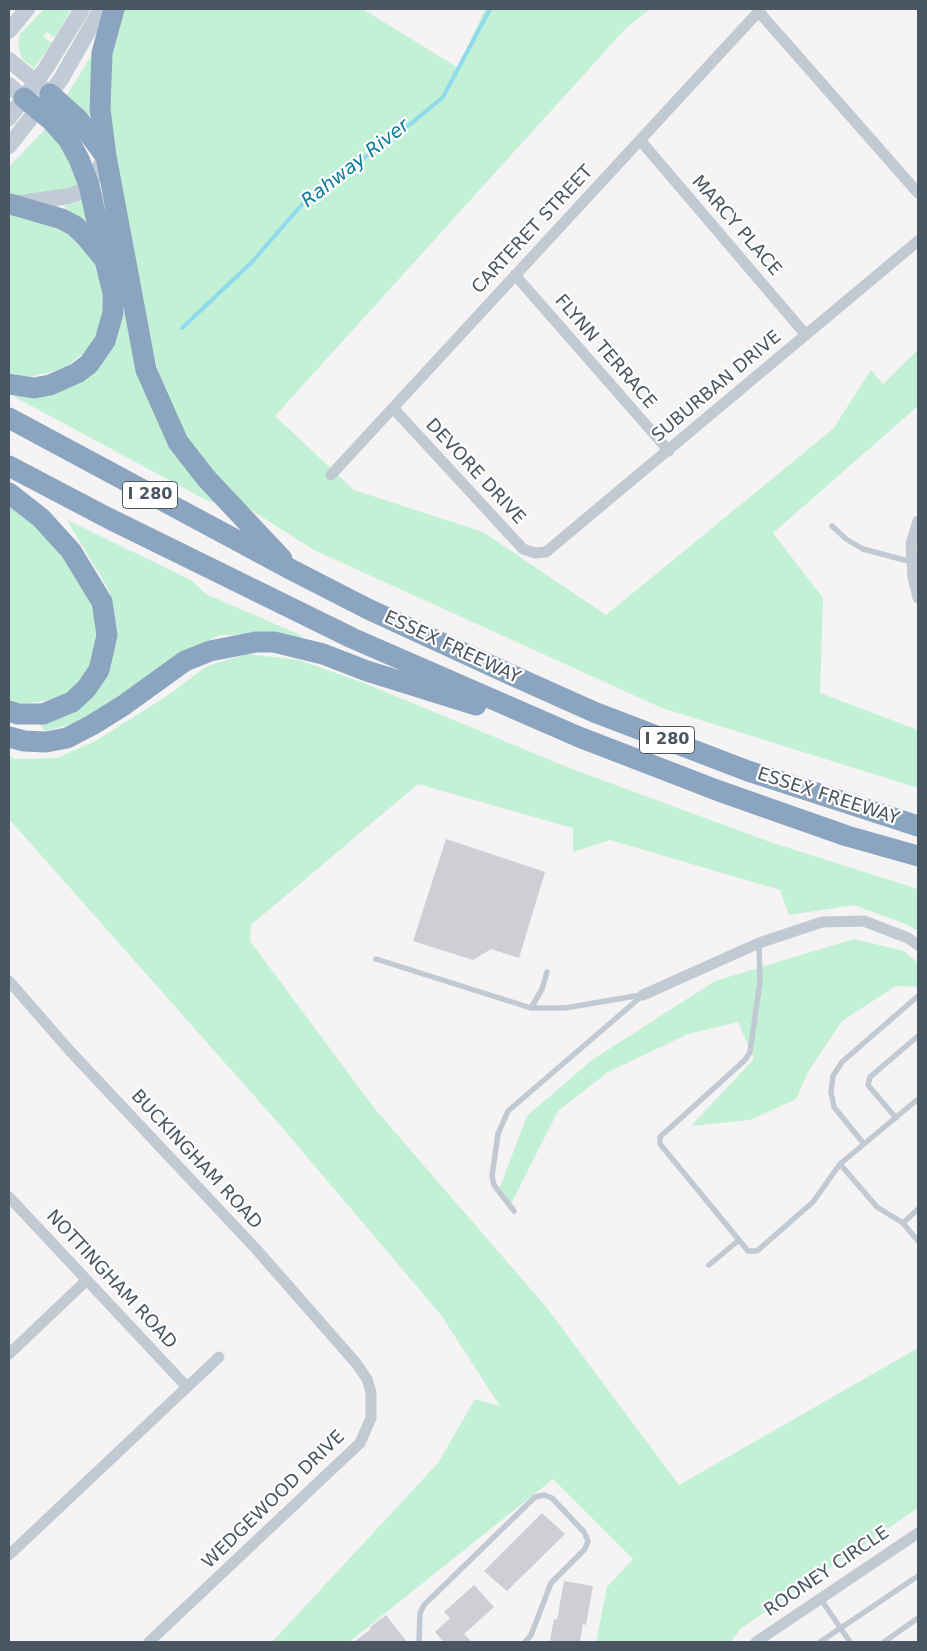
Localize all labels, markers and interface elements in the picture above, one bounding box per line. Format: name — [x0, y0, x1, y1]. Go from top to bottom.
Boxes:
water label: Rahway River — [298, 115, 414, 213]
street label: CARTERET STREET — [468, 161, 598, 299]
street label: MARCY PLACE — [687, 171, 785, 281]
street label: FLYNN TERRACE — [550, 290, 660, 414]
street label: SUBURBAN DRIVE — [648, 327, 786, 447]
street label: DEVORE DRIVE — [421, 415, 529, 529]
road number: I 280 — [122, 482, 178, 508]
street label: ESSEX FREEWAY — [380, 607, 524, 689]
road number: I 280 — [640, 726, 694, 754]
street label: ESSEX FREEWAY — [754, 764, 902, 830]
street label: BUCKINGHAM ROAD — [126, 1086, 266, 1234]
street label: NOTTINGHAM ROAD — [41, 1206, 181, 1354]
street label: WEDGEWOOD DRIVE — [198, 1426, 350, 1574]
street label: ROONEY CIRCLE — [761, 1522, 893, 1622]

